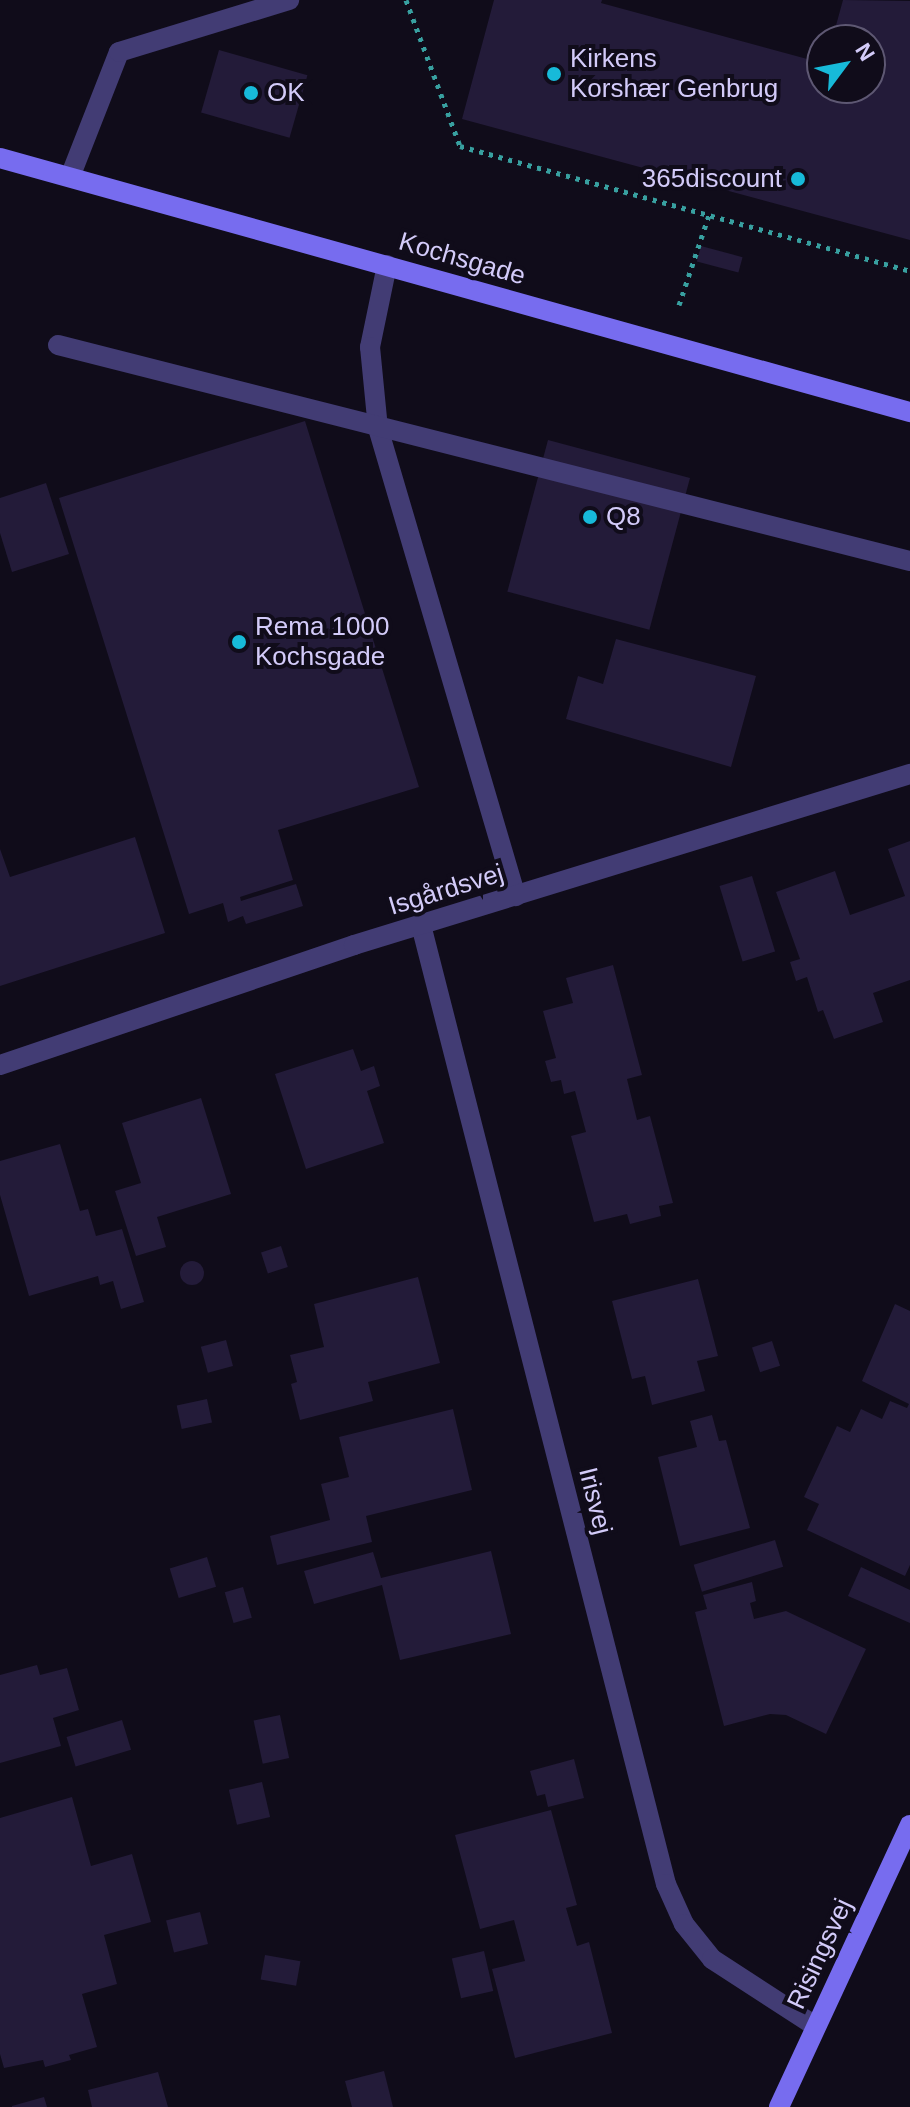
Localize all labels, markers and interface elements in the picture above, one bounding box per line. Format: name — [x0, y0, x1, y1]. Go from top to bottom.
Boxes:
north arrow — [806, 24, 886, 104]
text: N — [850, 39, 880, 65]
place label: Kirkens Korshær Genbrug — [570, 43, 778, 104]
marker: Kirkens Korshær Genbrug — [545, 65, 563, 83]
place label: OK — [267, 77, 305, 109]
marker: OK — [242, 84, 260, 102]
place label: 365discount — [642, 163, 782, 195]
marker: 365discount — [789, 170, 807, 188]
street label: Kochsgade — [395, 226, 529, 292]
place label: Q8 — [606, 501, 641, 533]
marker: Q8 — [581, 508, 599, 526]
place label: Rema 1000 Kochsgade — [255, 611, 389, 672]
marker: Rema 1000 Kochsgade — [230, 633, 248, 651]
street label: Isgårdsvej — [385, 858, 507, 922]
street label: Irisvej — [572, 1464, 618, 1538]
street label: Risingsvej — [781, 1894, 859, 2014]

